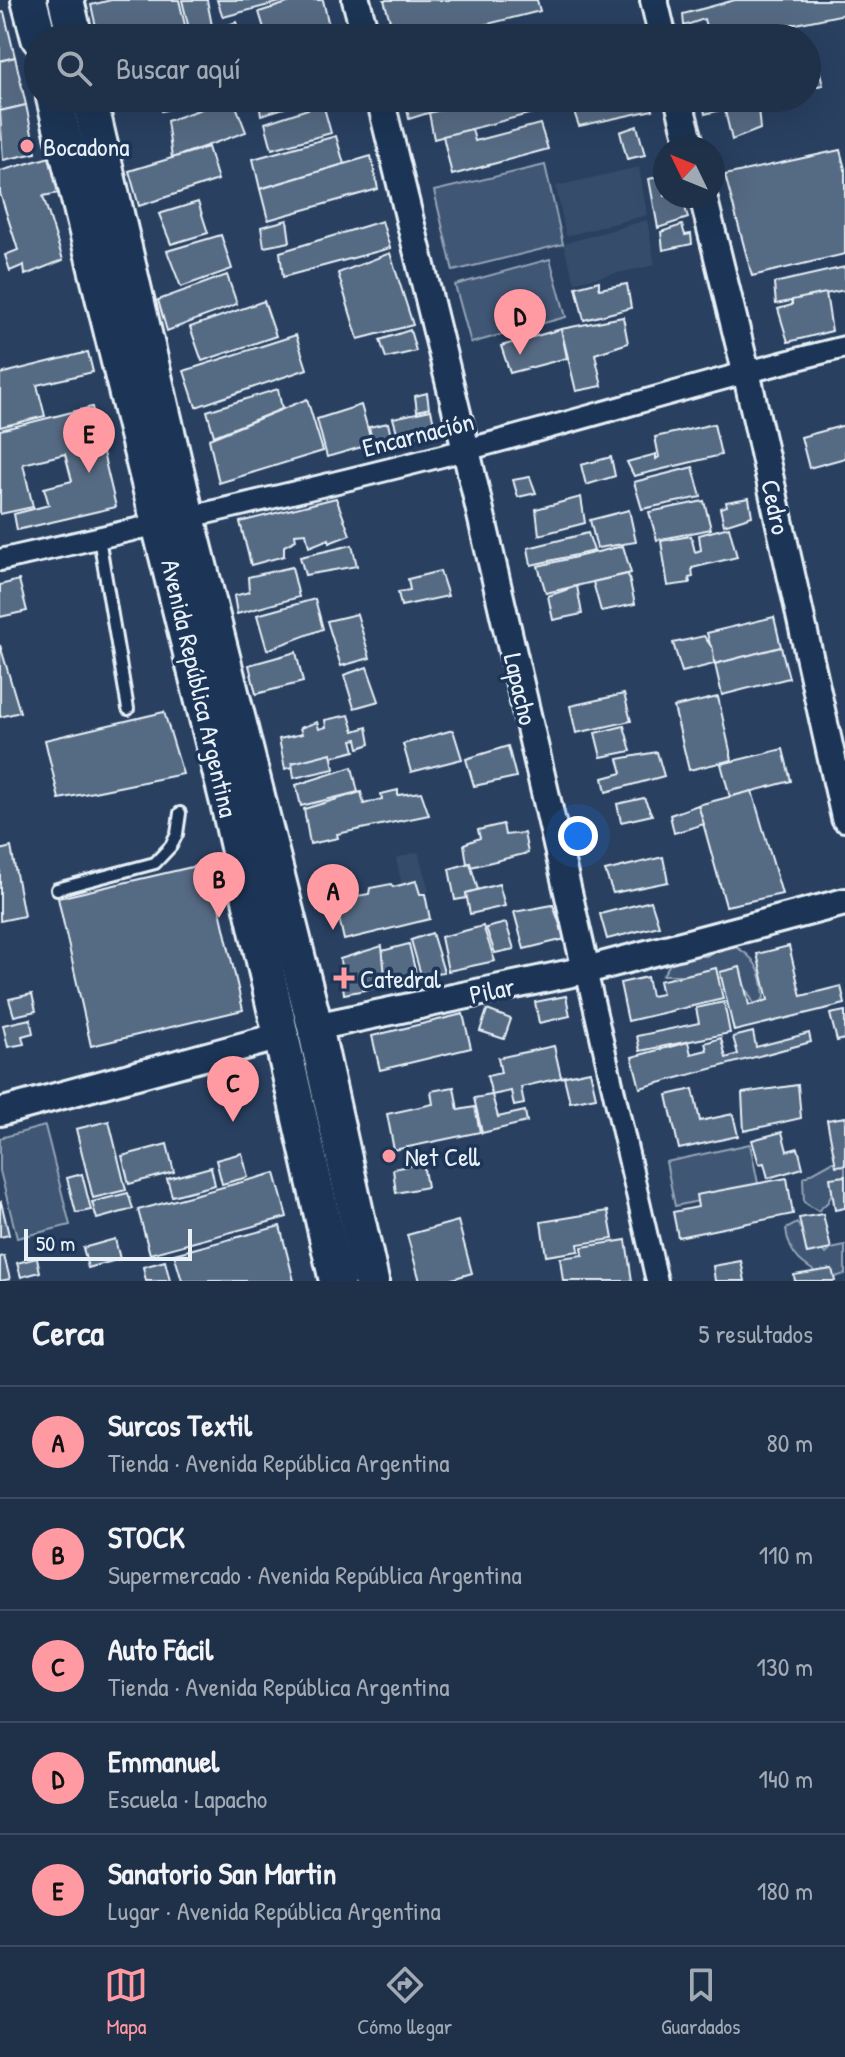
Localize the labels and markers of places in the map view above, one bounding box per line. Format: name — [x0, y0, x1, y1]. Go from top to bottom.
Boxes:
place label: Bocadona — [43, 129, 130, 164]
marker: Bocadona — [18, 137, 36, 155]
pin: D — [494, 289, 546, 355]
pin: E — [63, 407, 115, 473]
pin: B — [193, 852, 245, 918]
pin: A — [307, 864, 359, 930]
place label: Catedral — [360, 961, 441, 996]
marker: Catedral — [335, 969, 353, 987]
pin: C — [207, 1056, 259, 1122]
place label: Net Cell — [405, 1139, 481, 1174]
marker: Net Cell — [380, 1147, 398, 1165]

